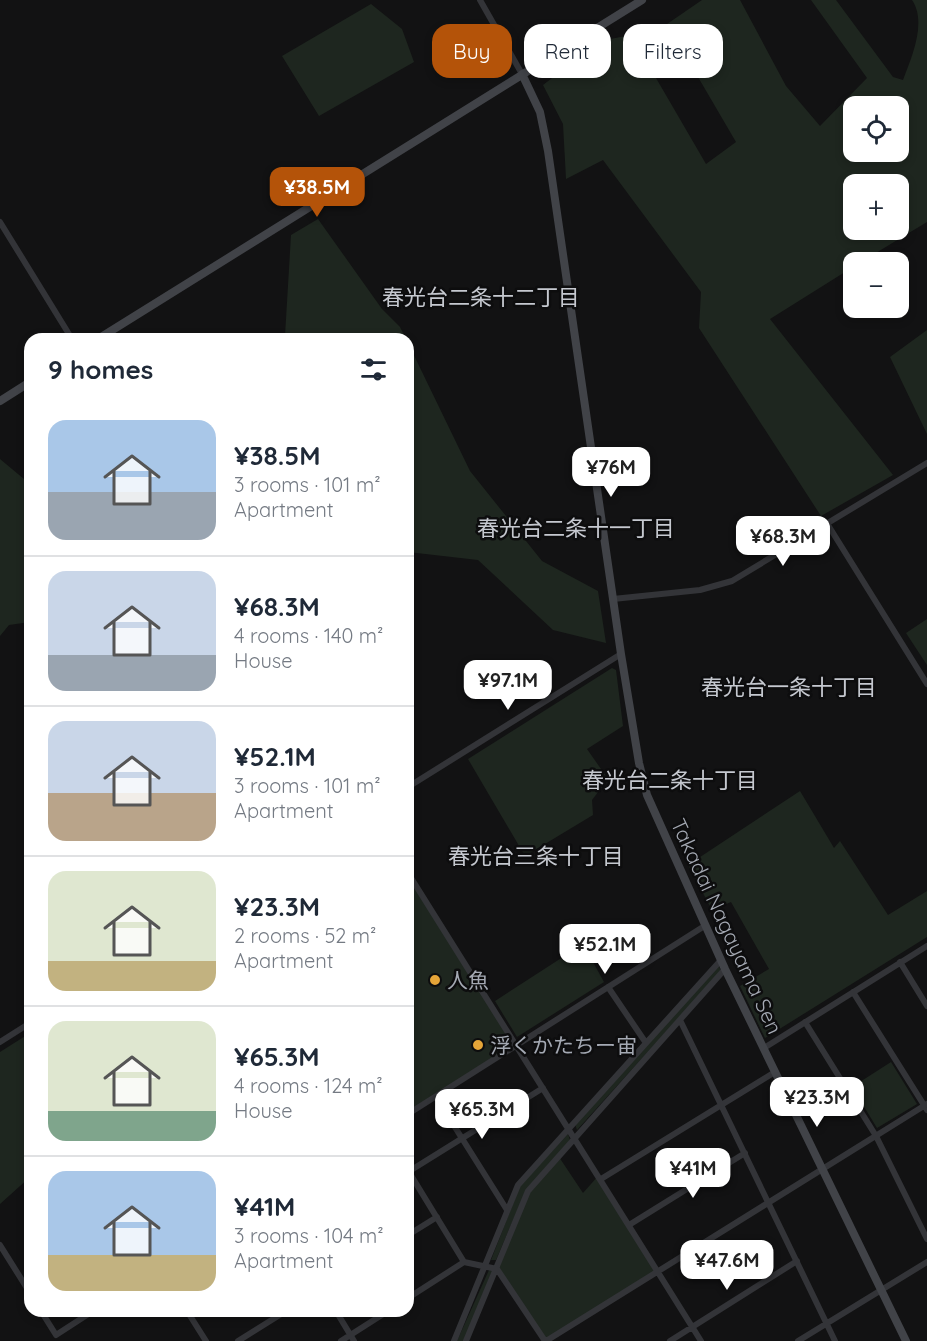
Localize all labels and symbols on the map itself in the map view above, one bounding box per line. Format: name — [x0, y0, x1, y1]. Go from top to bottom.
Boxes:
pin: ¥38.5M — [268, 167, 366, 218]
district label: 春光台二条十二丁目 — [382, 283, 580, 311]
pin: ¥76M — [575, 447, 647, 498]
district label: 春光台二条十一丁目 — [477, 514, 675, 542]
pin: ¥68.3M — [734, 516, 832, 567]
pin: ¥97.1M — [459, 660, 557, 711]
district label: 春光台一条十丁目 — [701, 673, 877, 701]
district label: 春光台二条十丁目 — [582, 766, 758, 794]
street label: Takadai Nagayama Sen — [666, 814, 788, 1038]
district label: 春光台三条十丁目 — [448, 842, 624, 870]
pin: ¥52.1M — [556, 924, 654, 975]
place label: 人魚 — [447, 967, 489, 993]
marker: 人魚 — [428, 973, 442, 987]
place label: 浮くかたちー宙 — [490, 1032, 637, 1058]
marker: 浮くかたちー宙 — [471, 1038, 485, 1052]
pin: ¥23.3M — [768, 1077, 866, 1128]
pin: ¥65.3M — [433, 1089, 531, 1140]
pin: ¥41M — [657, 1148, 729, 1199]
pin: ¥47.6M — [678, 1240, 776, 1291]

